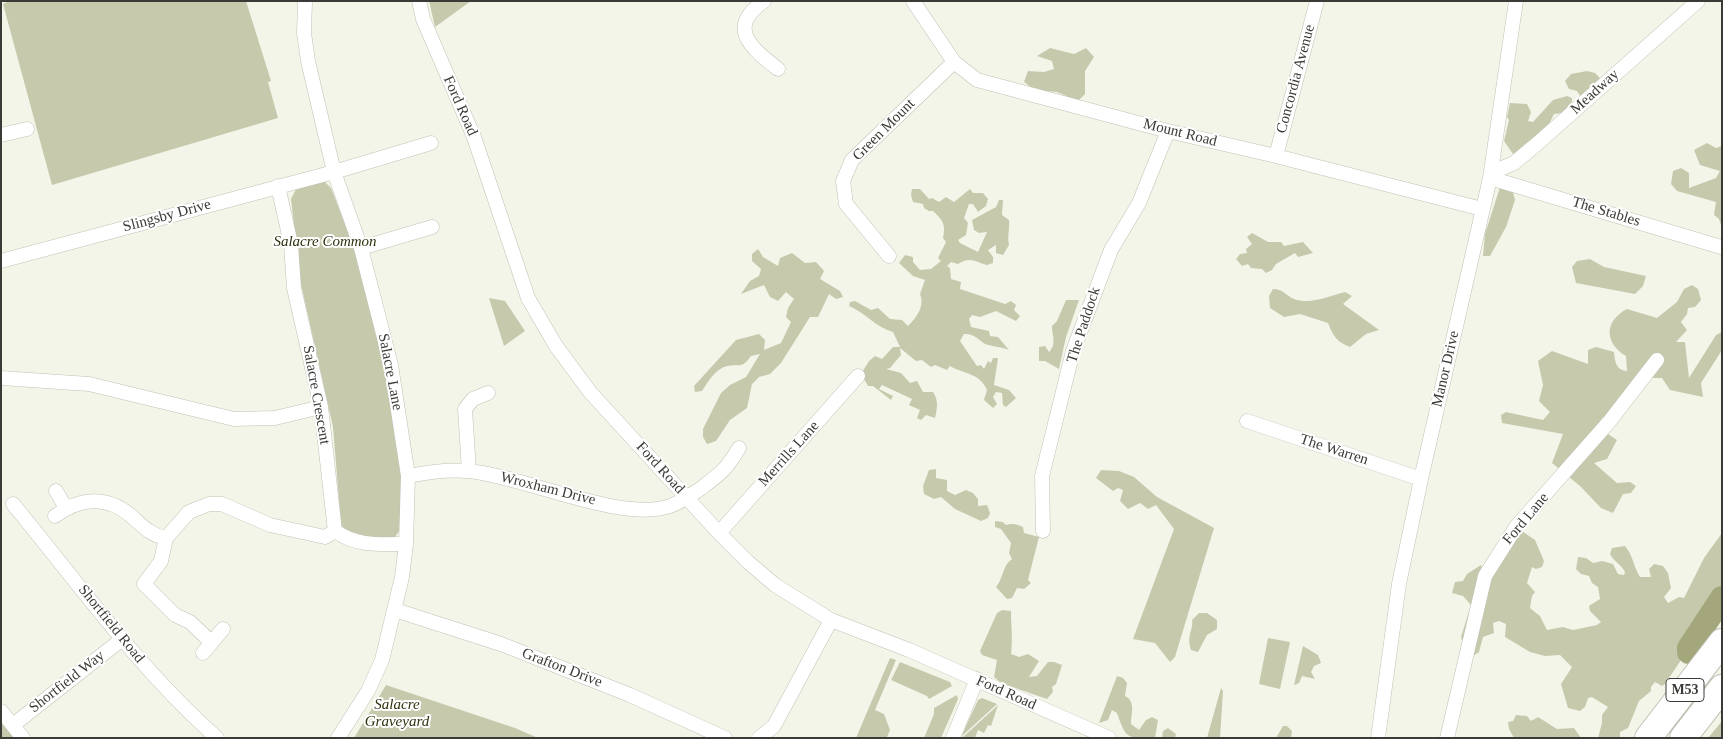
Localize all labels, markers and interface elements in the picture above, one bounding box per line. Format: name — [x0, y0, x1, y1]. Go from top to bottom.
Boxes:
street label: Concordia Avenue — [1273, 23, 1319, 135]
street label: Meadway — [1567, 66, 1623, 118]
street label: Ford Road — [439, 73, 481, 139]
street label: Green Mount — [849, 95, 919, 165]
street label: Mount Road — [1141, 115, 1219, 151]
street label: The Stables — [1570, 193, 1642, 231]
street label: Slingsby Drive — [121, 196, 213, 236]
park label: Salacre Common — [273, 233, 377, 251]
street label: The Paddock — [1063, 285, 1105, 365]
street label: Manor Drive — [1428, 329, 1464, 409]
street label: Salacre Lane — [374, 332, 406, 412]
street label: Salacre Crescent — [298, 344, 334, 446]
street label: Merrills Lane — [755, 417, 823, 491]
street label: The Warren — [1298, 430, 1370, 470]
street label: Ford Road — [632, 438, 688, 498]
street label: Wroxham Drive — [499, 469, 597, 509]
street label: Ford Lane — [1499, 489, 1553, 549]
street label: Shortfield Road — [74, 581, 148, 667]
street label: Grafton Drive — [519, 644, 605, 692]
street label: Shortfield Way — [26, 647, 108, 717]
street label: Ford Road — [973, 672, 1039, 714]
road number: M53 — [1666, 678, 1704, 702]
park label: Salacre Graveyard — [365, 696, 429, 731]

